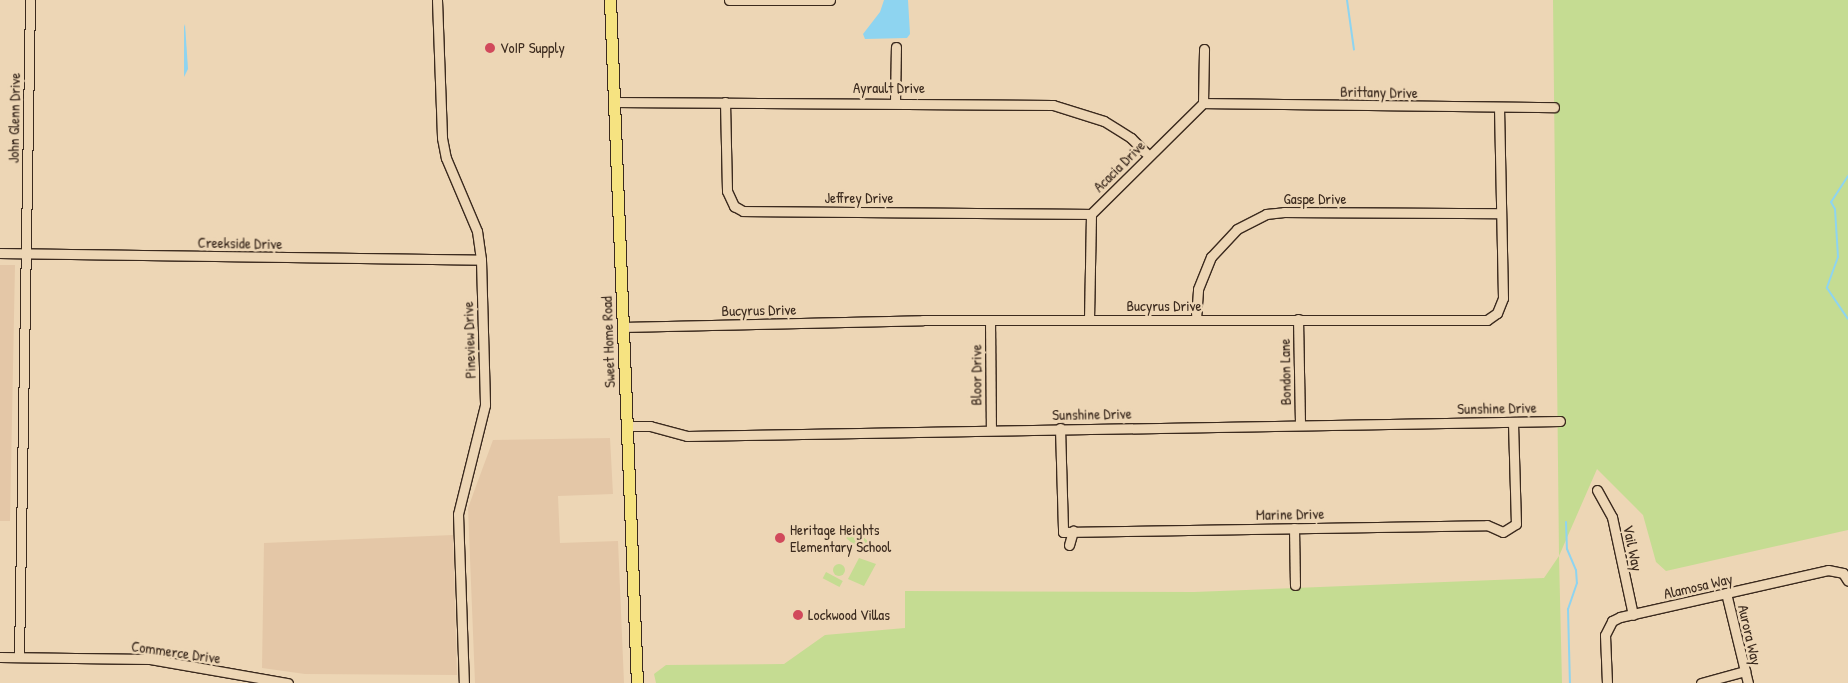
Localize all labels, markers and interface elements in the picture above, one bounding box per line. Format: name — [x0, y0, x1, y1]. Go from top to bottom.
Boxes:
place label: VoIP Supply — [500, 39, 565, 57]
marker: VoIP Supply — [484, 42, 496, 54]
street label: John Glenn Drive — [4, 73, 24, 163]
street label: Ayrault Drive — [853, 79, 925, 97]
street label: Brittany Drive — [1340, 82, 1418, 102]
street label: Acacia Drive — [1089, 136, 1149, 196]
street label: Jeffrey Drive — [824, 189, 894, 207]
street label: Gaspe Drive — [1284, 190, 1346, 208]
street label: Creekside Drive — [197, 233, 283, 253]
street label: Sweet Home Road — [597, 296, 619, 388]
street label: Bucyrus Drive — [1127, 297, 1201, 315]
street label: Bucyrus Drive — [721, 300, 797, 320]
street label: Pineview Drive — [459, 301, 479, 379]
street label: Bondon Lane — [1275, 338, 1295, 406]
street label: Bloor Drive — [967, 344, 985, 406]
street label: Sunshine Drive — [1457, 398, 1537, 418]
street label: Sunshine Drive — [1052, 404, 1132, 424]
street label: Marine Drive — [1256, 504, 1324, 524]
place label: Heritage Heights Elementary School — [790, 520, 891, 555]
street label: Vail Way — [1619, 523, 1647, 573]
marker: Heritage Heights Elementary School — [774, 532, 786, 544]
street label: Alamosa Way — [1662, 569, 1734, 603]
street label: Aurora Way — [1734, 603, 1766, 667]
place label: Lockwood Villas — [808, 606, 890, 624]
marker: Lockwood Villas — [792, 609, 804, 621]
street label: Commerce Drive — [130, 637, 222, 667]

